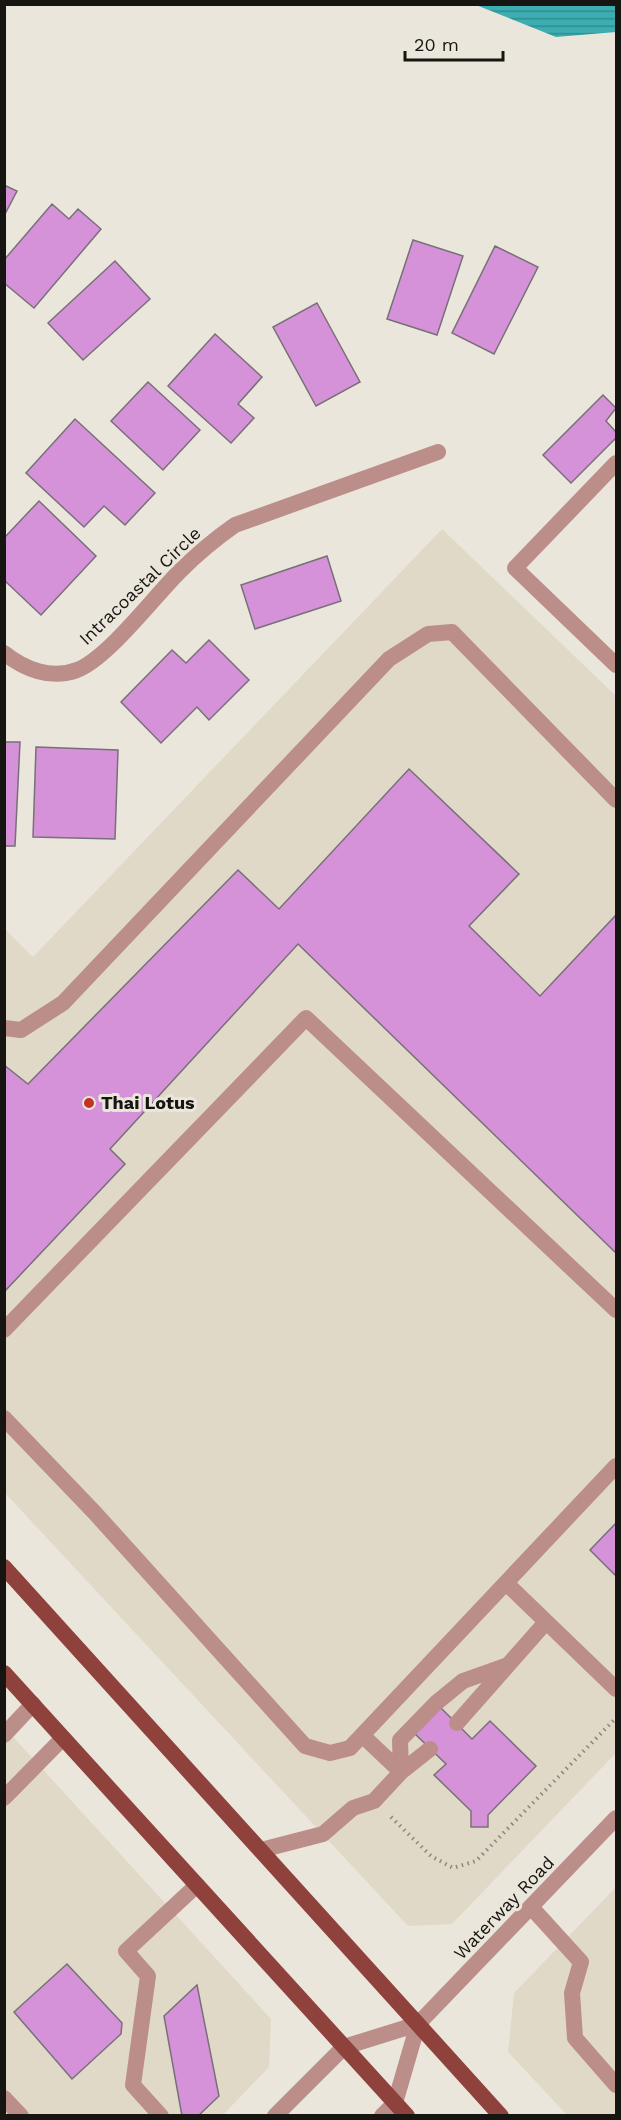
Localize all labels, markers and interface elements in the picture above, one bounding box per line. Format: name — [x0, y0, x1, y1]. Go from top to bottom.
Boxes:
scale bar — [405, 24, 502, 62]
text: 20 m — [414, 34, 459, 55]
street label: Intracoastal Circle — [75, 522, 205, 649]
place label: Thai Lotus — [101, 1092, 195, 1113]
marker: Thai Lotus — [82, 1096, 96, 1110]
street label: Waterway Road — [449, 1852, 558, 1964]

